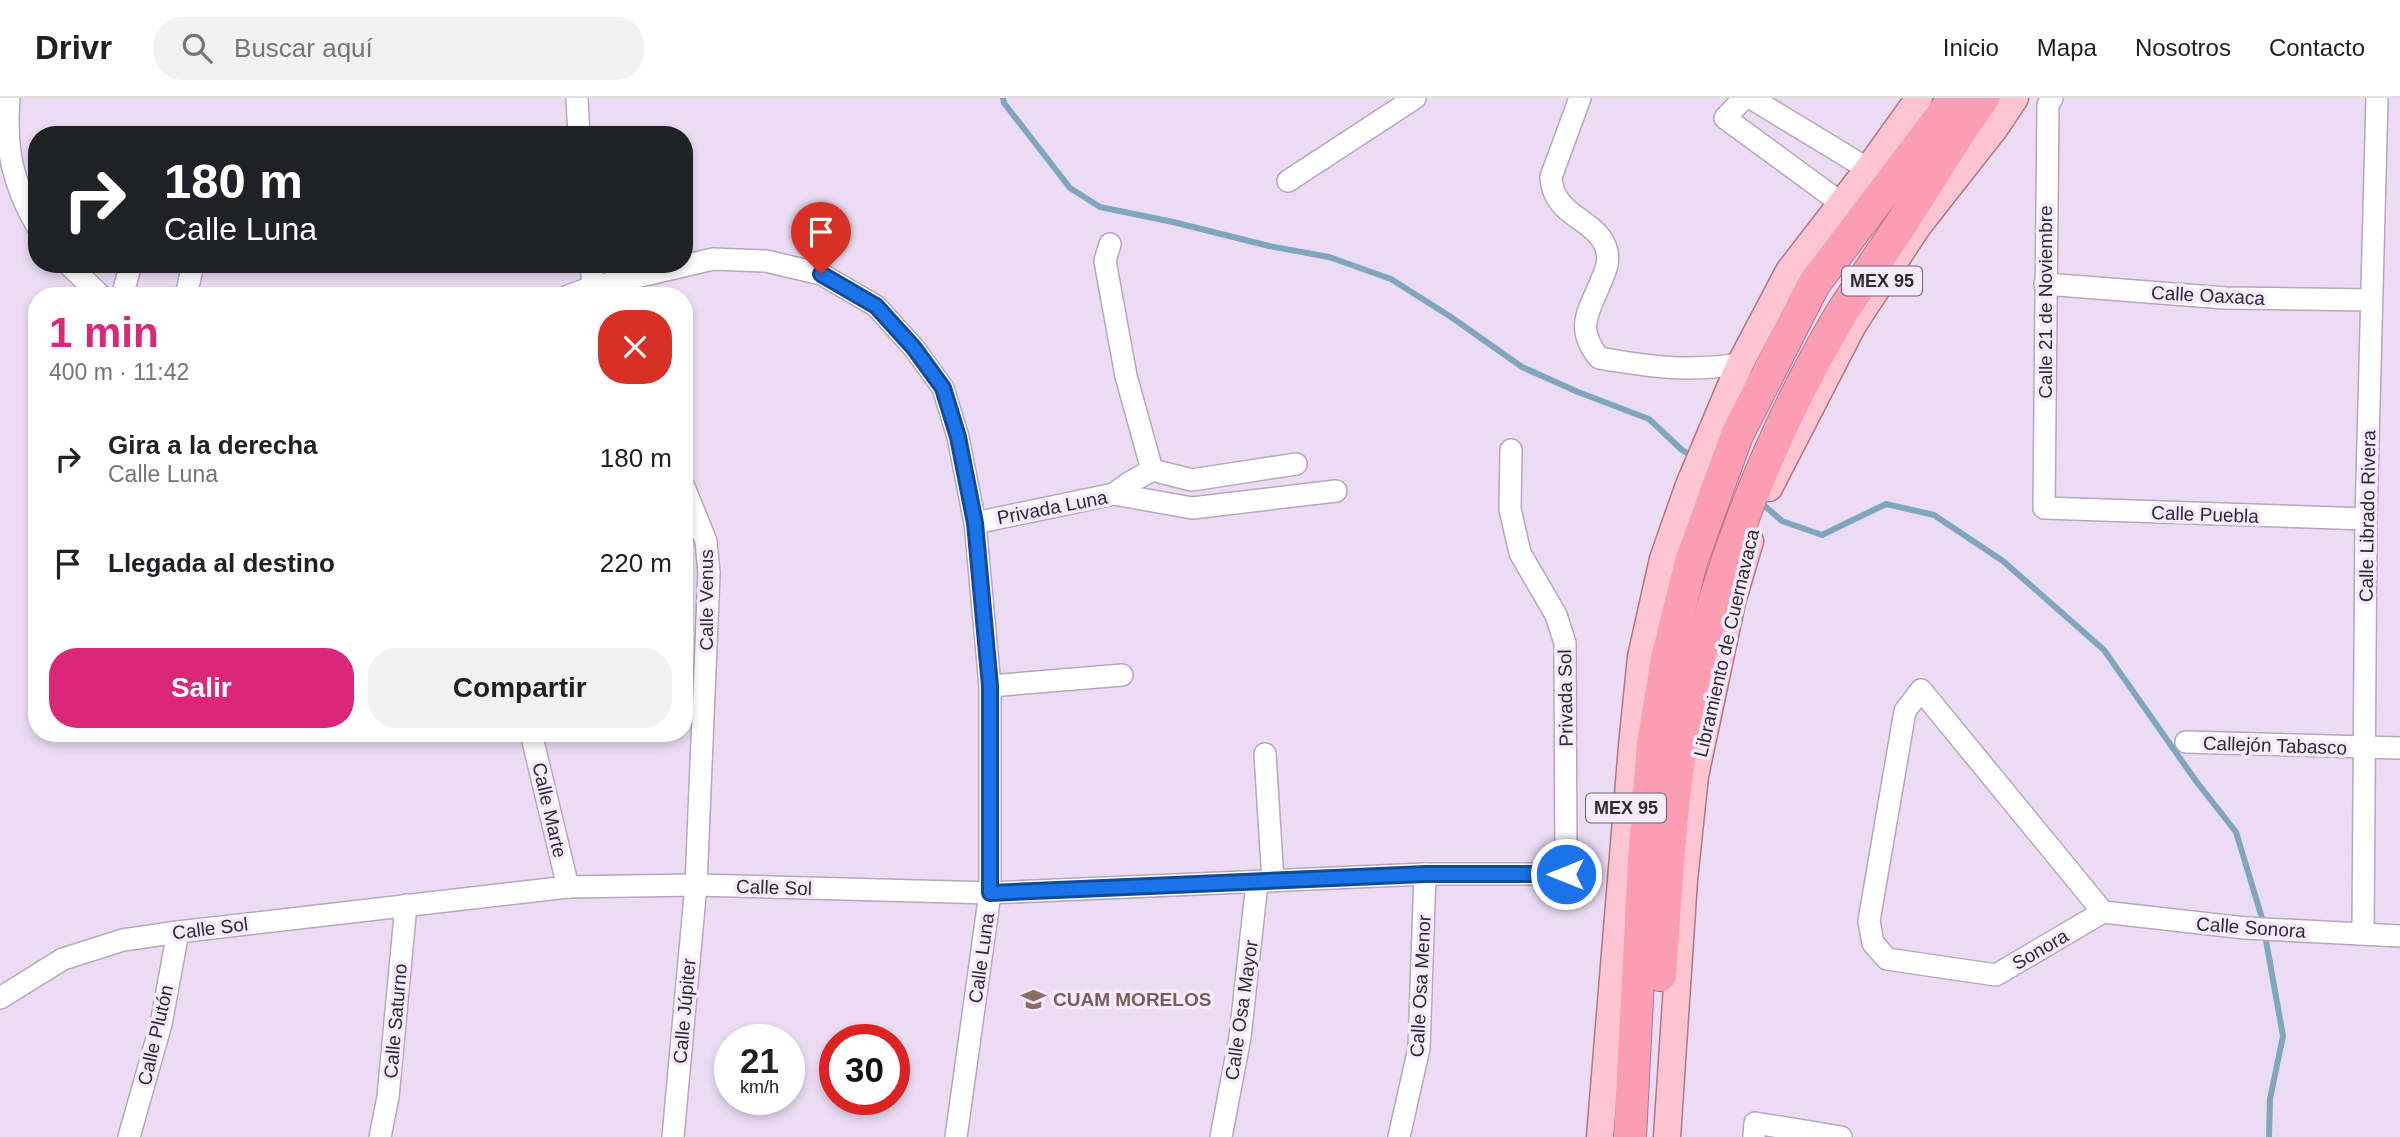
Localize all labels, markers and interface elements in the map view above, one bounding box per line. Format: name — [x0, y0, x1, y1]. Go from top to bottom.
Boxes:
search box — [154, 17, 644, 80]
text: Drivr — [35, 29, 112, 66]
icon: search — [178, 29, 216, 67]
text: Buscar aquí — [234, 33, 373, 63]
text: Inicio — [1943, 34, 1999, 61]
text: Mapa — [2037, 34, 2097, 61]
text: Nosotros — [2135, 34, 2231, 61]
text: Contacto — [2269, 34, 2365, 61]
icon: right — [49, 154, 140, 245]
text: 180 m — [164, 154, 303, 208]
pin — [791, 202, 851, 274]
street label: Calle 21 de Noviembre — [2035, 205, 2056, 399]
text: Calle Luna — [164, 211, 317, 247]
icon: arrive — [802, 213, 840, 251]
road number: MEX 95 — [1842, 266, 1922, 296]
street label: Calle Oaxaca — [2150, 282, 2266, 309]
text: 1 min — [49, 309, 159, 356]
button: close — [598, 310, 672, 384]
text: 400 m · 11:42 — [49, 359, 189, 385]
street label: Calle Librado Rivera — [2355, 429, 2380, 602]
text: Gira a la derecha — [108, 430, 318, 460]
icon: right — [49, 440, 87, 478]
text: 180 m — [600, 443, 672, 473]
text: Calle Luna — [108, 461, 218, 487]
street label: Privada Luna — [995, 486, 1109, 528]
street label: Calle Puebla — [2151, 502, 2260, 527]
street label: Libramiento de Cuernavaca — [1690, 527, 1763, 759]
icon: arrive — [49, 545, 87, 583]
text: Llegada al destino — [108, 548, 335, 578]
text: 220 m — [600, 548, 672, 578]
street label: Calle Venus — [696, 549, 717, 651]
button: Salir — [49, 648, 354, 728]
button: Compartir — [368, 648, 672, 728]
street label: Privada Sol — [1554, 649, 1577, 747]
street label: Callejón Tabasco — [2202, 732, 2347, 759]
street label: Calle Marte — [528, 760, 571, 860]
road number: MEX 95 — [1586, 794, 1666, 822]
position arrow — [1529, 837, 1603, 911]
street label: Calle Sol — [736, 876, 812, 899]
street label: Calle Luna — [965, 911, 998, 1005]
street label: Calle Sol — [171, 913, 249, 944]
street label: Calle Sonora — [2195, 913, 2307, 942]
street label: Calle Osa Menor — [1406, 914, 1435, 1058]
street label: Sonora — [2008, 925, 2072, 974]
street label: Calle Osa Mayor — [1221, 938, 1262, 1082]
street label: Calle Júpiter — [669, 957, 700, 1065]
street label: Calle Saturno — [380, 963, 411, 1079]
street label: Calle Plutón — [134, 983, 177, 1087]
school or university icon: CUAM MORELOS — [1019, 985, 1047, 1013]
place label: CUAM MORELOS — [1053, 989, 1211, 1010]
speed limit sign: 30 — [819, 1024, 910, 1115]
text: 21 — [740, 1041, 779, 1080]
text: km/h — [740, 1077, 779, 1097]

